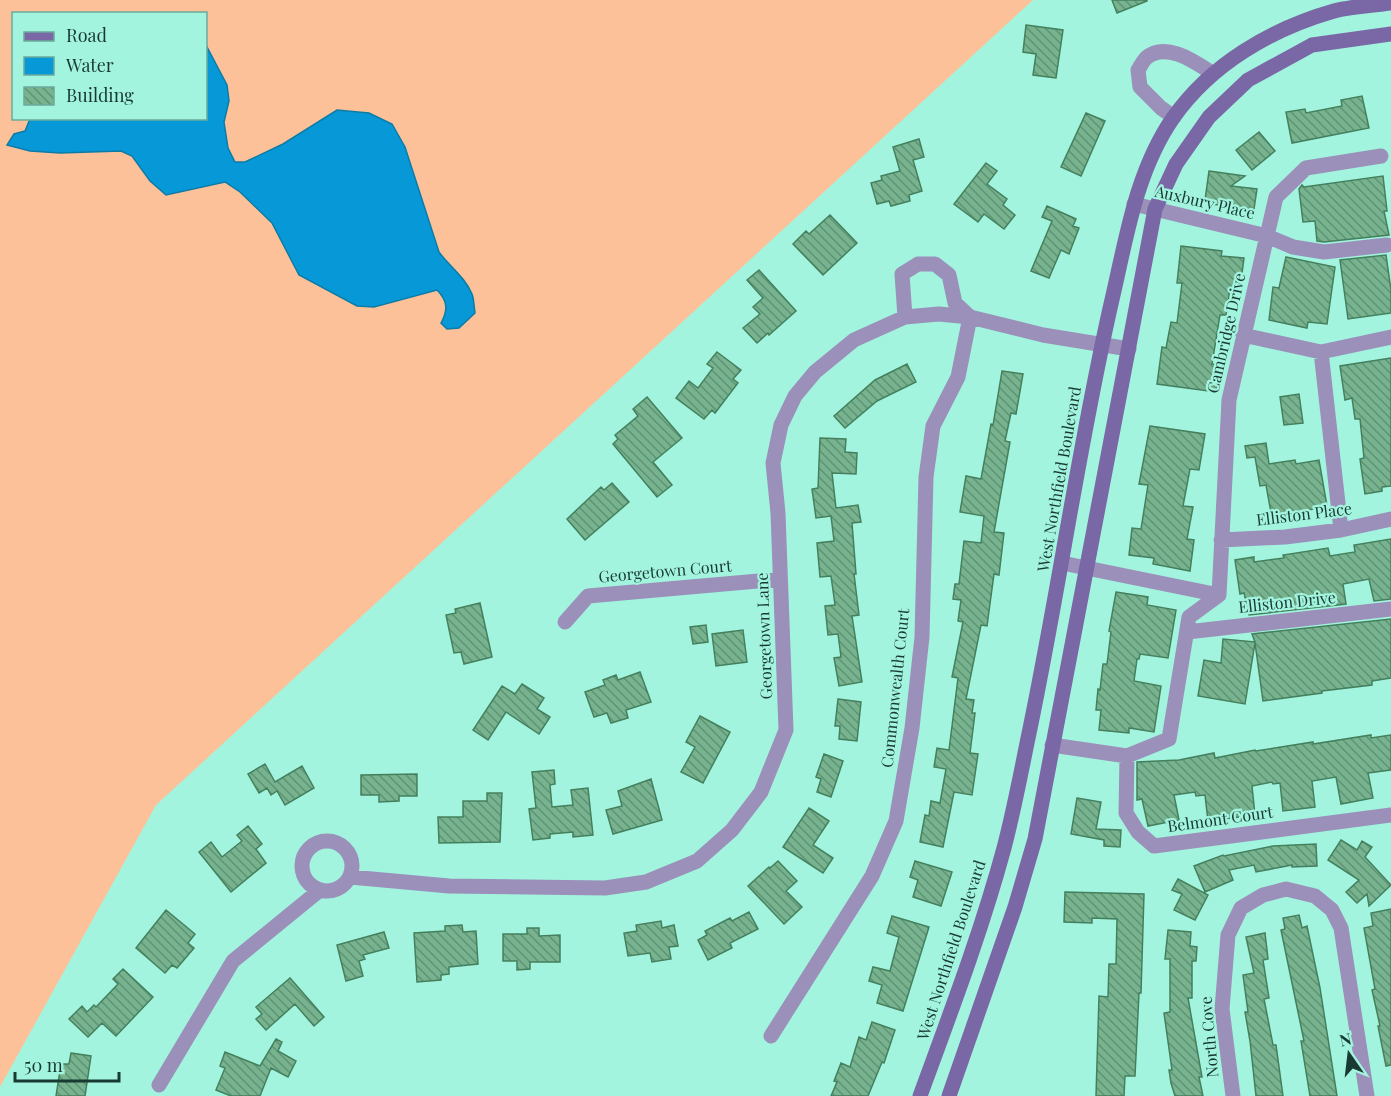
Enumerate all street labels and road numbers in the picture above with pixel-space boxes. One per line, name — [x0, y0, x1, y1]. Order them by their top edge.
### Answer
street label: Auxbury Place — [1152, 180, 1257, 223]
street label: Cambridge Drive — [1201, 271, 1250, 395]
street label: West Northfield Boulevard — [1032, 385, 1085, 574]
street label: Elliston Place — [1255, 497, 1353, 530]
street label: Georgetown Court — [597, 554, 733, 587]
street label: Georgetown Lane — [751, 572, 776, 700]
street label: Elliston Drive — [1237, 586, 1337, 617]
street label: Commonwealth Court — [876, 607, 913, 769]
street label: Belmont Court — [1166, 801, 1274, 836]
street label: West Northfield Boulevard — [911, 857, 990, 1043]
street label: North Cove — [1194, 996, 1223, 1079]

